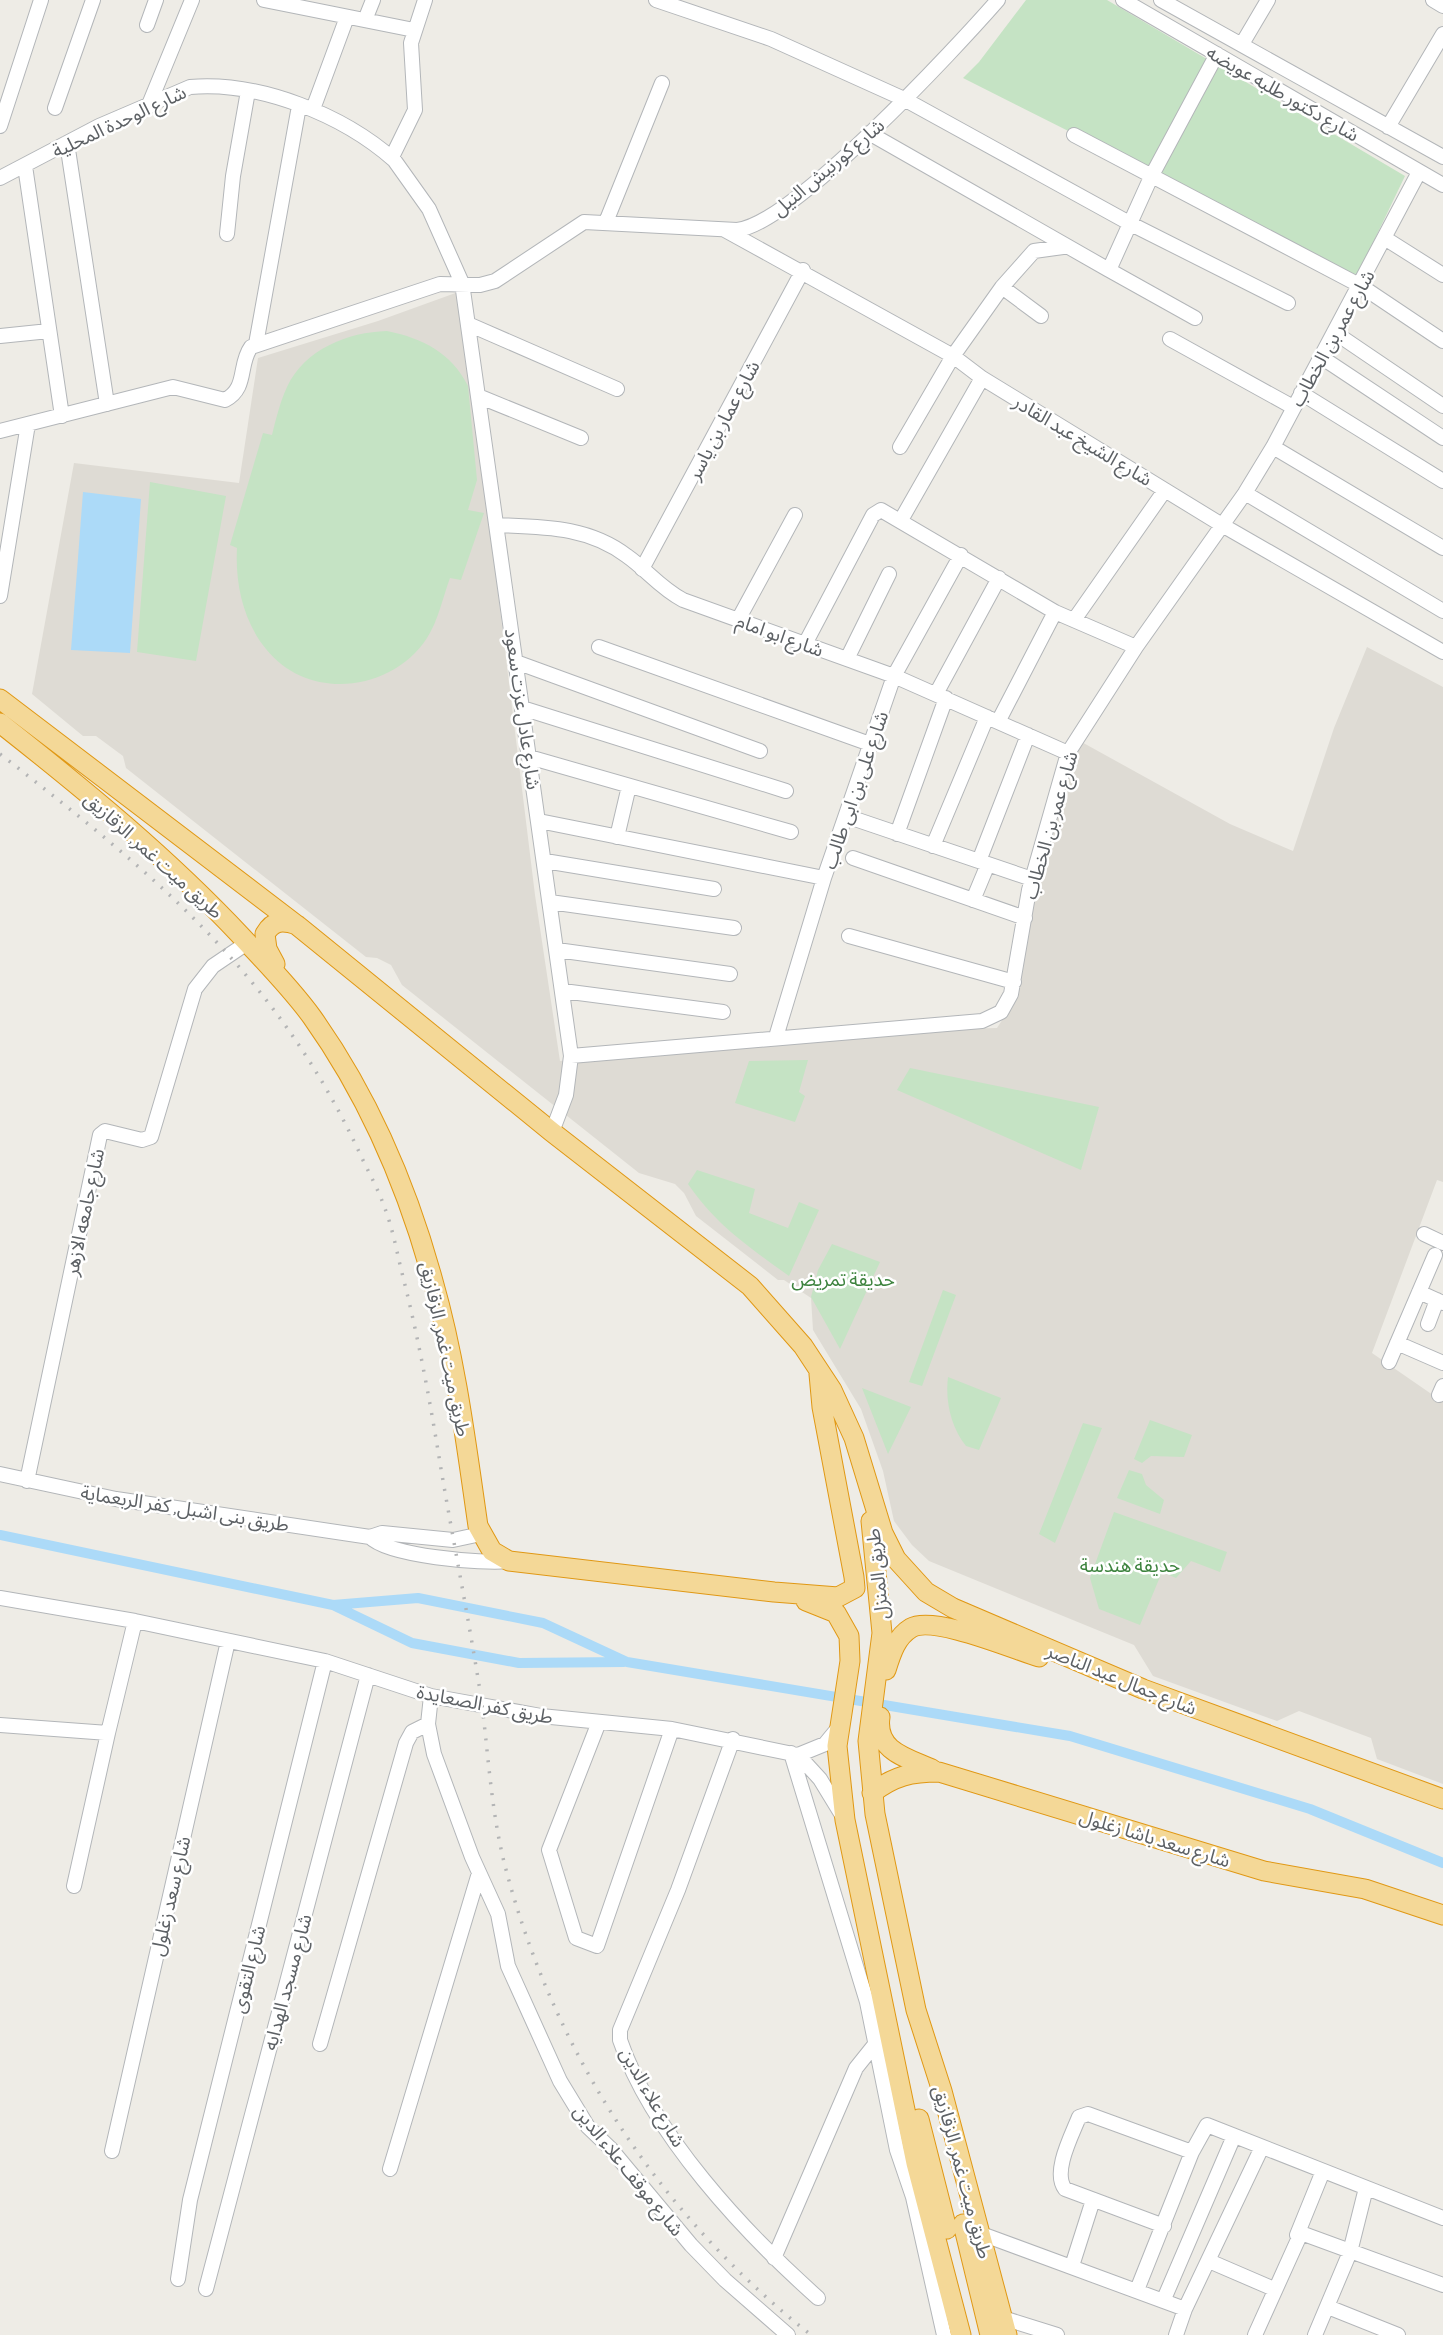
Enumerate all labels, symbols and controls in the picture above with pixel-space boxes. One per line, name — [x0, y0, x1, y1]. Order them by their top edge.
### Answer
street label: شارع دكتور طلبه عويضه — [1201, 43, 1362, 148]
street label: شارع الوحدة المحلية — [50, 83, 191, 164]
street label: شارع كورنيش النيل — [769, 116, 891, 223]
street label: شارع عمر بن الخطاب — [1288, 267, 1381, 412]
street label: شارع عمار بن ياسر — [684, 358, 766, 486]
street label: شارع الشيخ عبد القادر — [1007, 392, 1155, 494]
street label: شارع ابو امام — [732, 612, 826, 665]
street label: شارع عادل عزت سعود — [498, 627, 542, 791]
street label: شارع على بن ابى طالب — [820, 709, 895, 873]
street label: شارع عمر بن الخطاب — [1021, 749, 1085, 902]
street label: طريق ميت غمر, الزقازيق — [80, 789, 226, 924]
street label: شارع جامعه الازهر — [63, 1147, 111, 1279]
street label: طريق ميت غمر, الزقازيق — [416, 1260, 472, 1439]
park label: حديقة تمريض — [791, 1271, 895, 1291]
street label: طريق بنى اشبل, كفر الربعماية — [79, 1484, 290, 1536]
street label: طريق المنزل — [864, 1527, 894, 1620]
park label: حديقة هندسة — [1080, 1557, 1180, 1576]
street label: شارع جمال عبد الناصر — [1042, 1641, 1199, 1722]
street label: طريق كفر الصعايدة — [415, 1683, 555, 1729]
street label: شارع سعد باشا زغلول — [1076, 1807, 1232, 1874]
street label: شارع سعد زغلول — [148, 1835, 197, 1959]
street label: شارع مسجد الهدايه — [261, 1912, 319, 2053]
street label: شارع التقوى — [229, 1924, 272, 2016]
street label: شارع علاء الدين — [613, 2045, 688, 2152]
street label: طريق ميت غمر, الزقازيق — [928, 2084, 994, 2261]
street label: شارع موقف علاء الدين — [567, 2102, 686, 2242]

